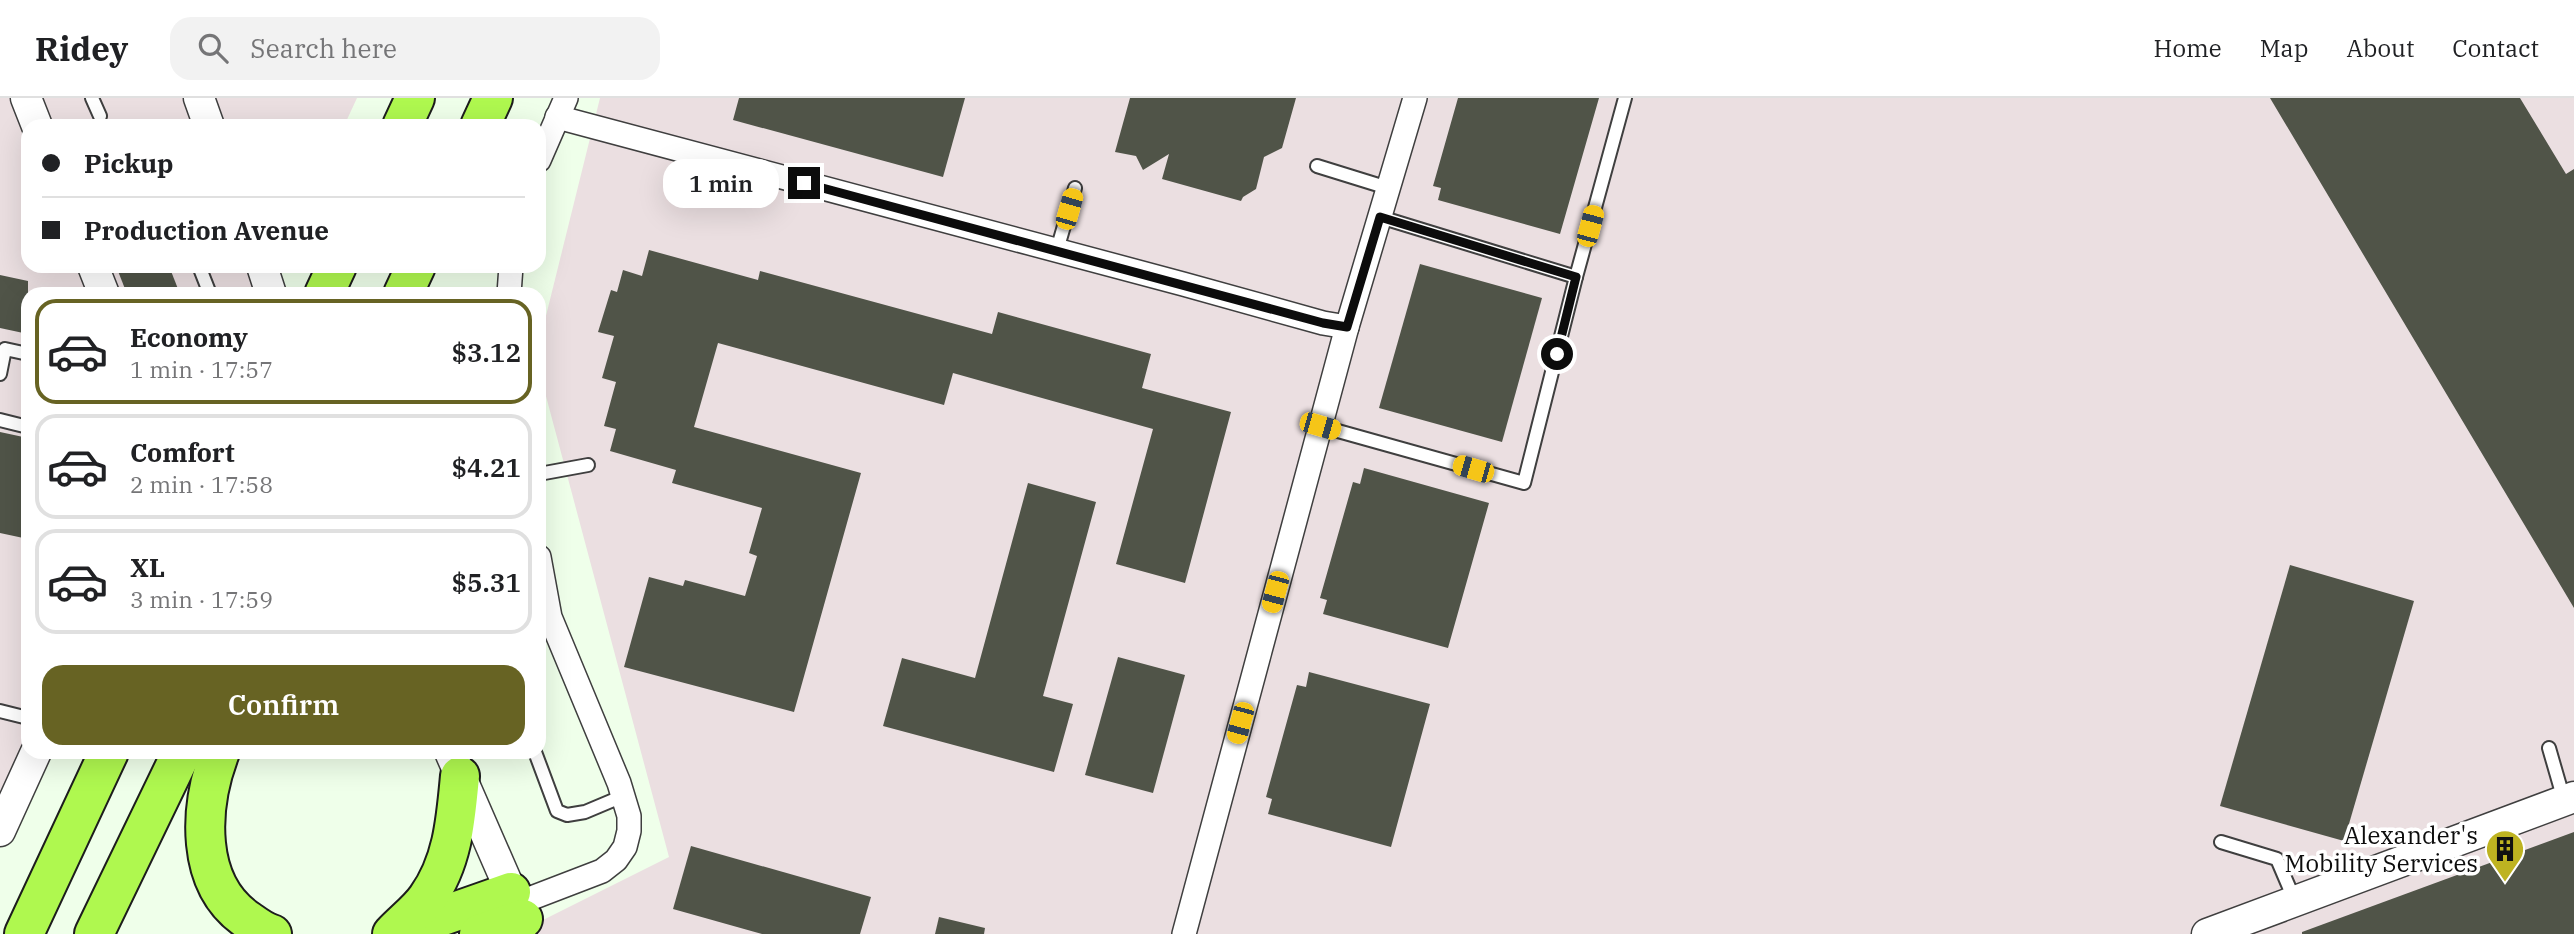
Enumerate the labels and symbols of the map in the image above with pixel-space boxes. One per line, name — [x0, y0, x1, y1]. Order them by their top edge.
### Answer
callout: 1 min — [664, 158, 780, 208]
route end — [788, 167, 820, 199]
car — [1054, 186, 1085, 232]
car — [1575, 203, 1606, 249]
route start — [1541, 338, 1573, 370]
car — [1297, 410, 1344, 442]
car — [1450, 453, 1497, 485]
car — [1260, 569, 1291, 615]
car — [1225, 700, 1256, 746]
place label: Alexander's Mobility Services — [2285, 819, 2478, 879]
building icon: Alexander's Mobility Services — [2484, 828, 2526, 883]

